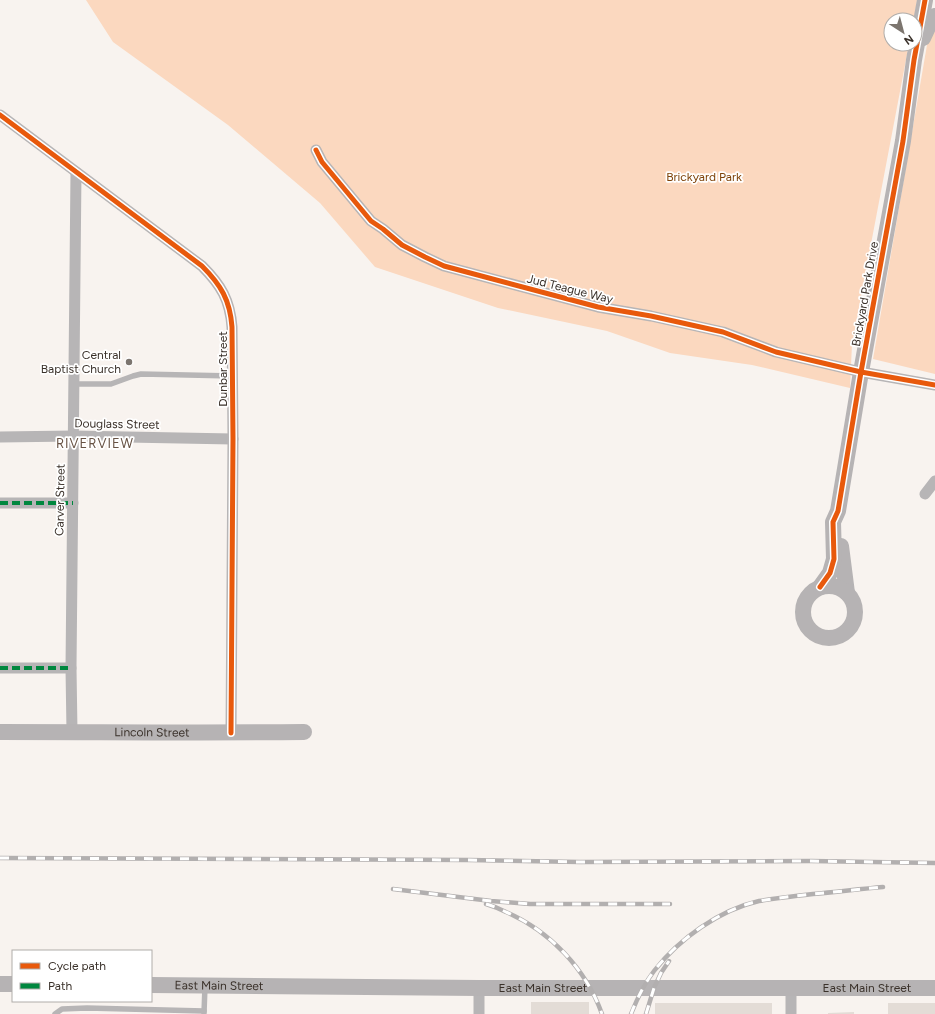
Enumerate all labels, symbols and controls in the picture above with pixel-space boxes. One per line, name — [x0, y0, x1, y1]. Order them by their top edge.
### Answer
north arrow — [883, 12, 923, 52]
text: N — [901, 32, 916, 47]
park label: Brickyard Park — [666, 170, 742, 184]
street label: Brickyard Park Drive — [849, 240, 881, 348]
street label: Jud Teague Way — [526, 272, 615, 307]
street label: Dunbar Street — [216, 331, 230, 407]
place label: Central Baptist Church — [41, 348, 121, 376]
marker: Central Baptist Church — [124, 357, 134, 367]
street label: Douglass Street — [74, 416, 160, 432]
district label: RIVERVIEW — [56, 436, 134, 451]
street label: Carver Street — [52, 463, 68, 536]
street label: Lincoln Street — [114, 725, 190, 739]
legend — [12, 950, 152, 1002]
text: Cycle path — [48, 959, 106, 973]
street label: East Main Street — [175, 978, 264, 993]
text: Path — [48, 979, 72, 993]
street label: East Main Street — [499, 981, 588, 995]
street label: East Main Street — [823, 981, 912, 995]

